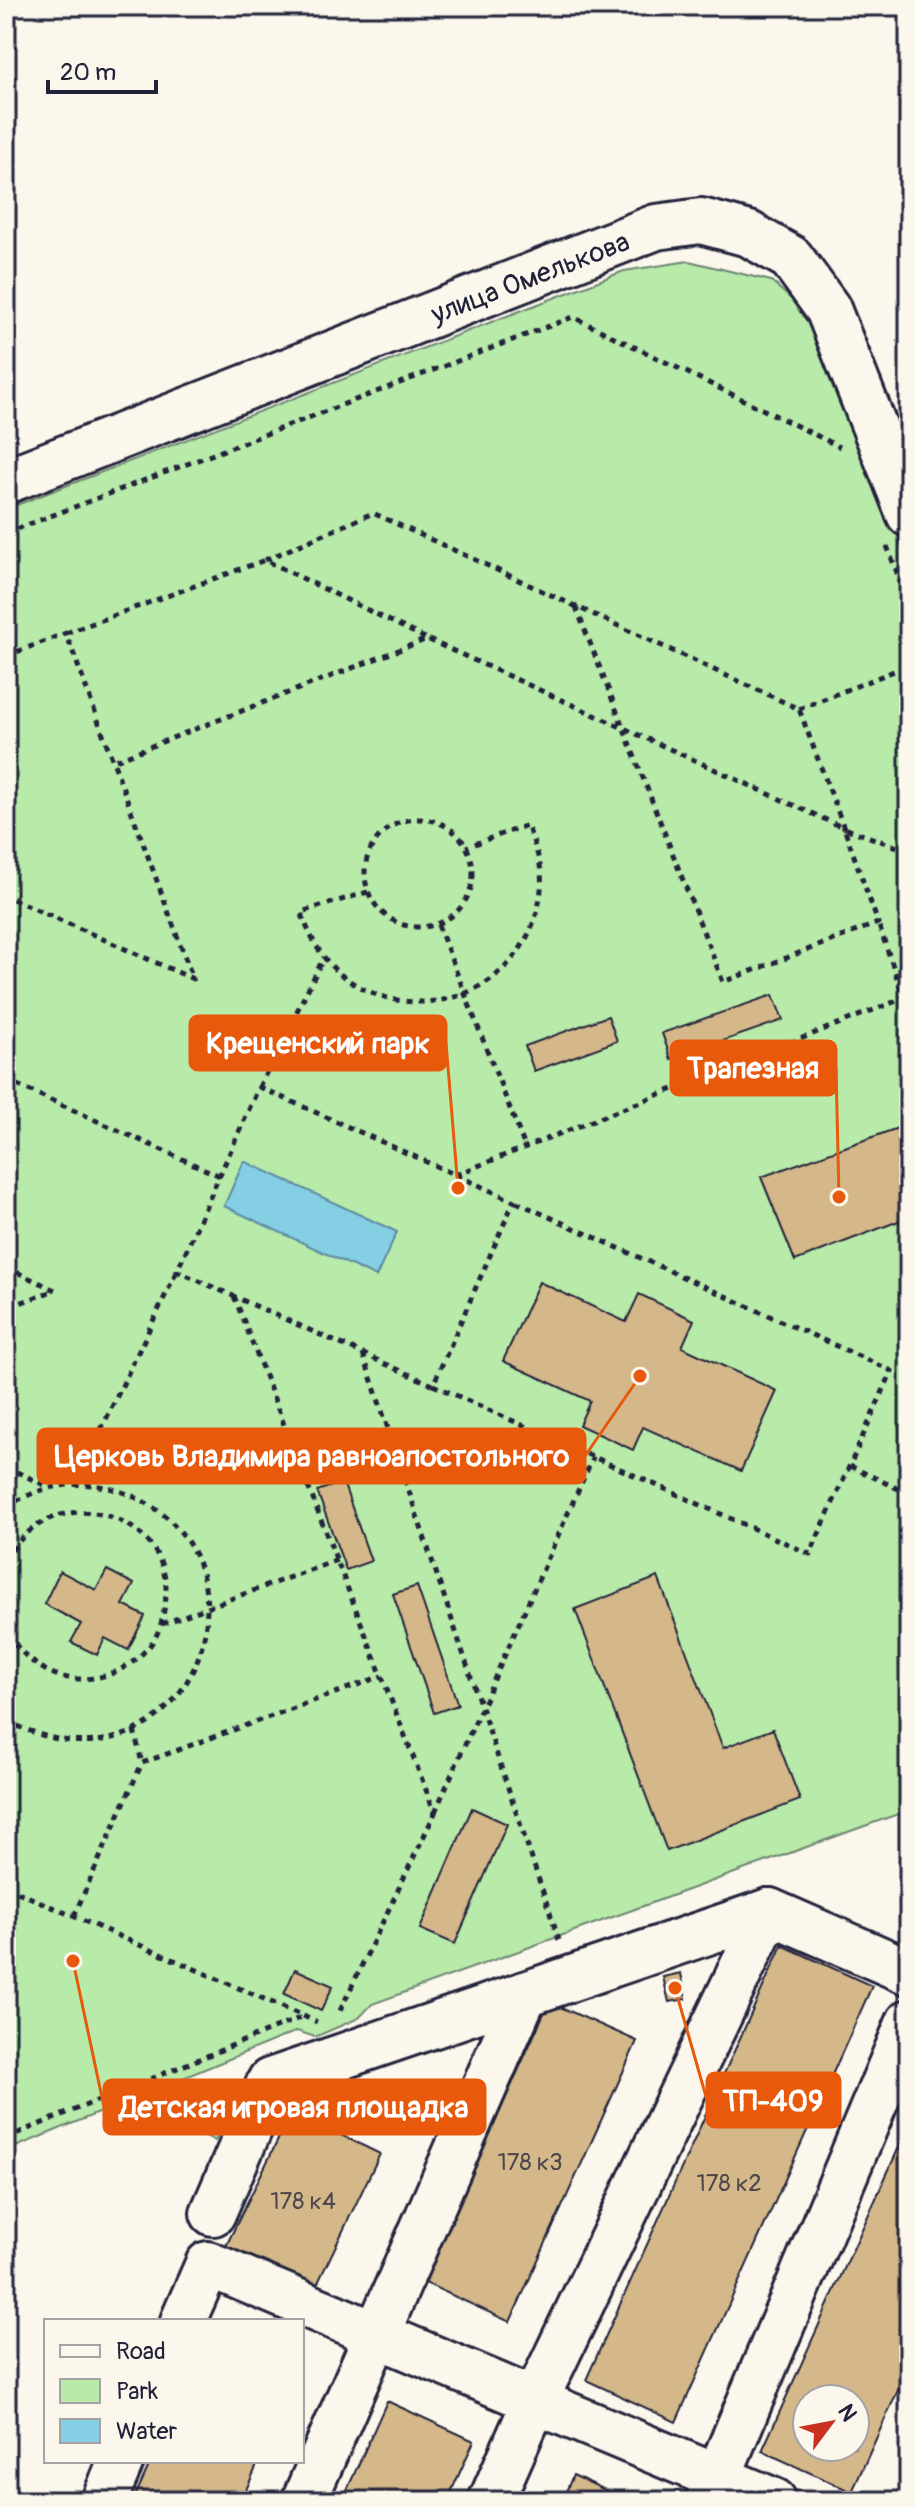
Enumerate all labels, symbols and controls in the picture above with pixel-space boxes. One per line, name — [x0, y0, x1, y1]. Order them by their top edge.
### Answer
scale bar — [48, 44, 156, 94]
text: 20 m — [60, 58, 116, 87]
street label: улица Омелькова — [425, 224, 635, 333]
callout: Крещенский парк — [190, 1016, 446, 1070]
text: Крещенский парк — [206, 1025, 430, 1062]
callout: Трапезная — [671, 1041, 836, 1095]
text: Трапезная — [686, 1050, 819, 1087]
callout: Церковь Владимира равноапостольного — [38, 1429, 585, 1483]
text: Церковь Владимира равноапостольного — [55, 1438, 569, 1475]
callout: ТП-409 — [707, 2073, 840, 2127]
callout: Детская игровая площадка — [104, 2080, 485, 2134]
text: ТП-409 — [722, 2083, 823, 2120]
text: Детская игровая площадка — [117, 2089, 469, 2126]
house number: 178 к3 — [497, 2148, 563, 2177]
house number: 178 к2 — [696, 2169, 762, 2198]
house number: 178 к4 — [270, 2187, 336, 2216]
legend — [44, 2319, 304, 2463]
text: Road — [116, 2337, 166, 2366]
text: Park — [116, 2377, 158, 2406]
north arrow — [791, 2383, 871, 2463]
text: N — [831, 2399, 863, 2427]
text: Water — [116, 2417, 177, 2446]

